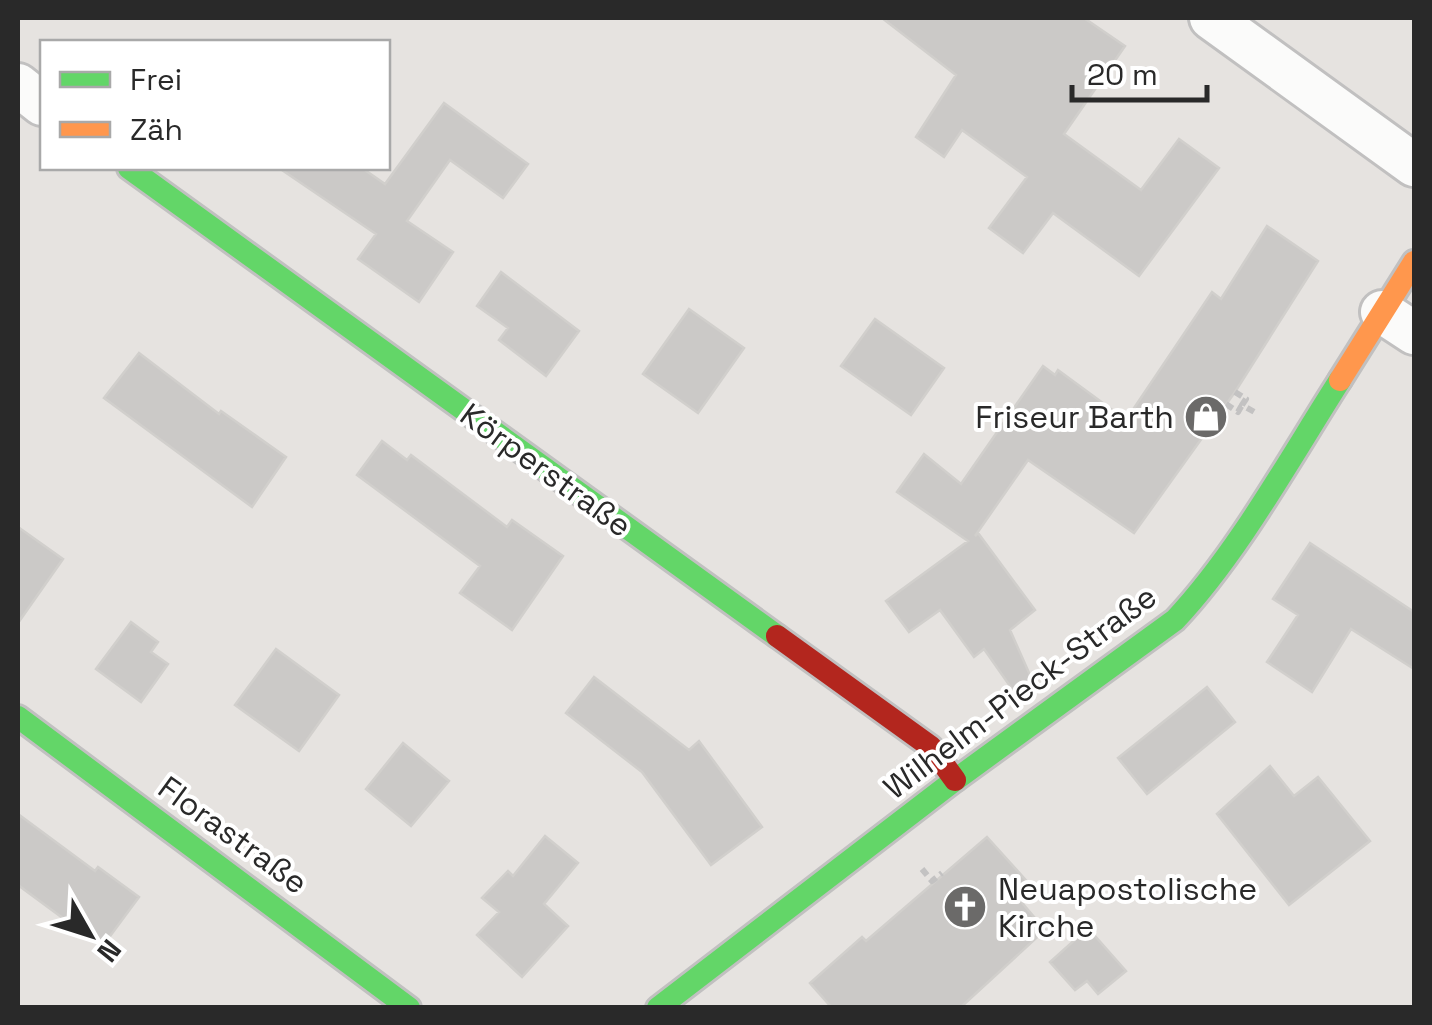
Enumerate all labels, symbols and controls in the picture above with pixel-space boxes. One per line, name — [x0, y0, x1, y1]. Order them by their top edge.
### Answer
legend — [40, 40, 390, 170]
scale bar — [1072, 40, 1207, 102]
text: 20 m — [1087, 55, 1158, 94]
text: Frei — [130, 60, 182, 99]
text: Zäh — [130, 110, 183, 149]
street label: Körperstraße — [452, 394, 640, 546]
shop icon: Friseur Barth — [1183, 394, 1229, 440]
place label: Friseur Barth — [975, 397, 1174, 437]
street label: Wilhelm-Pieck-Straße — [876, 576, 1164, 808]
street label: Florastraße — [151, 767, 315, 903]
place label: Neuapostolische Kirche — [998, 869, 1257, 946]
church icon: Neuapostolische Kirche — [942, 884, 988, 930]
north arrow — [40, 885, 140, 985]
text: N — [90, 932, 129, 969]

